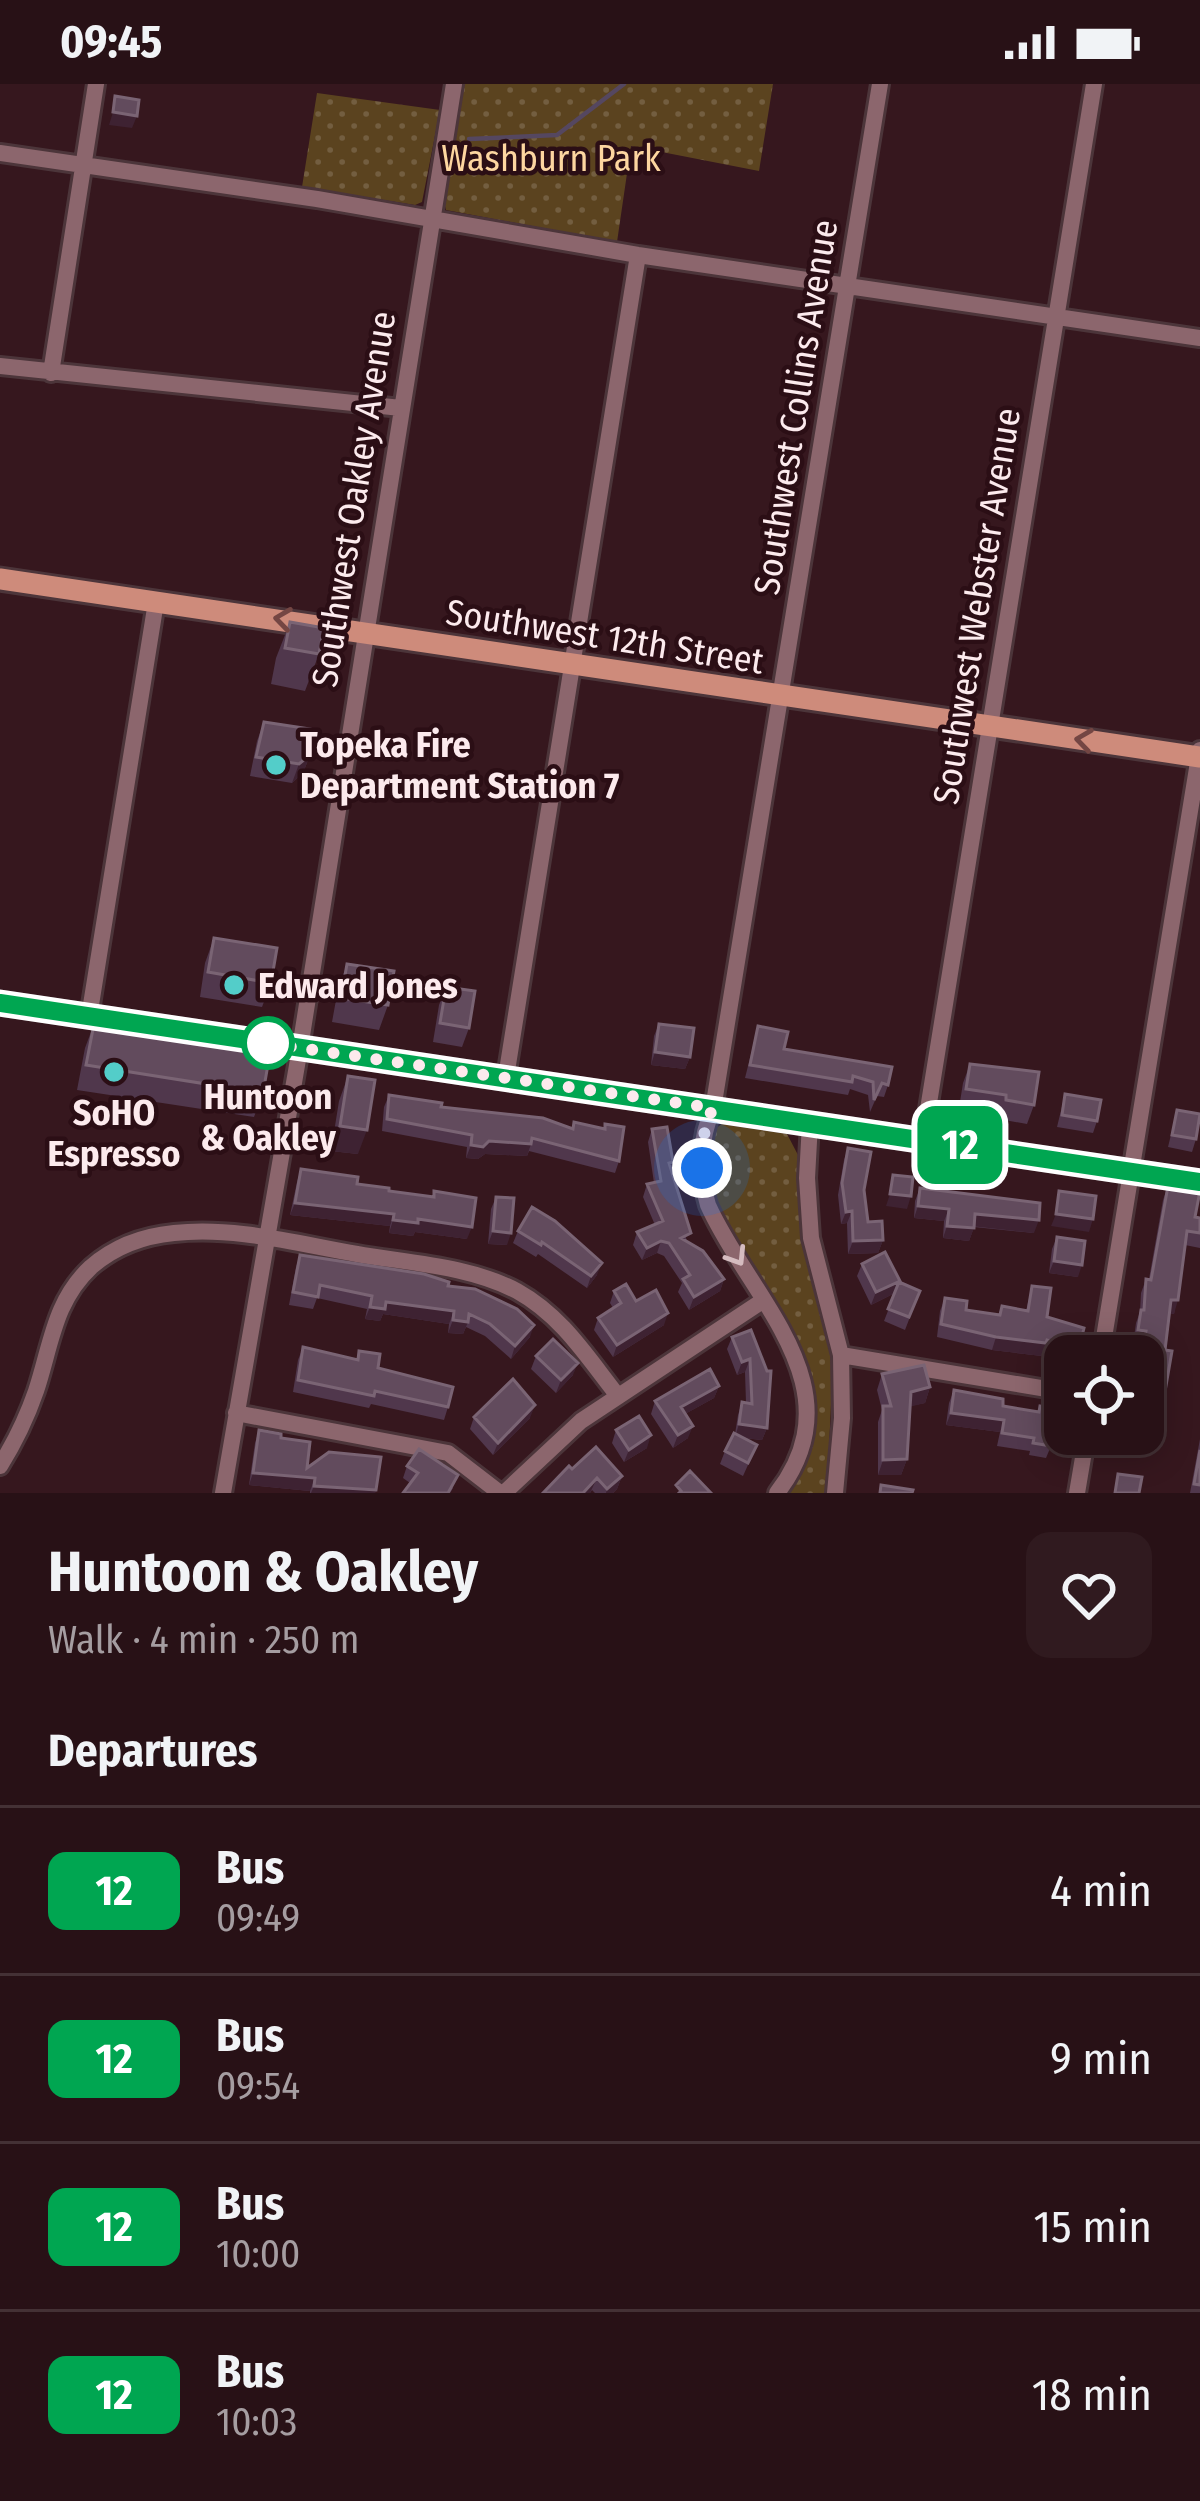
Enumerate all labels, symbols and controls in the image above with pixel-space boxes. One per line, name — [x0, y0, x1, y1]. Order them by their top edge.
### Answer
text: 09:45 — [60, 15, 162, 69]
park label: Washburn Park — [441, 137, 661, 181]
street label: Southwest Collins Avenue — [745, 217, 847, 598]
street label: Southwest Oakley Avenue — [303, 308, 405, 690]
street label: Southwest Webster Avenue — [924, 405, 1030, 807]
street label: Southwest 12th Street — [443, 590, 767, 684]
one-way arrow — [274, 607, 293, 633]
place label: Topeka Fire Department Station 7 — [300, 723, 619, 808]
one-way arrow — [1074, 728, 1094, 754]
marker: Topeka Fire Department Station 7 — [263, 752, 289, 778]
place label: Edward Jones — [258, 964, 458, 1008]
marker: Edward Jones — [221, 972, 247, 998]
marker: Huntoon & Oakley — [243, 1018, 293, 1068]
marker: SoHO Espresso — [101, 1059, 127, 1085]
place label: Huntoon & Oakley — [200, 1075, 337, 1160]
place label: SoHO Espresso — [47, 1091, 181, 1176]
line badge: 12 — [906, 1106, 1014, 1184]
text: 12 — [941, 1120, 979, 1170]
your location — [672, 1138, 732, 1198]
one-way arrow — [723, 1244, 745, 1266]
map controls — [1044, 1335, 1164, 1455]
button: locate — [1044, 1335, 1164, 1455]
button: heart — [1026, 1532, 1152, 1658]
text: Huntoon & Oakley — [48, 1538, 478, 1606]
text: Walk · 4 min · 250 m — [48, 1617, 359, 1663]
text: Departures — [48, 1724, 257, 1778]
text: Bus — [216, 1841, 284, 1895]
text: 4 min — [1050, 1864, 1152, 1918]
text: 12 — [95, 1866, 133, 1916]
text: 09:49 — [216, 1895, 300, 1941]
text: Bus — [216, 2009, 284, 2063]
text: 9 min — [1050, 2032, 1152, 2086]
text: 12 — [95, 2034, 133, 2084]
text: 09:54 — [216, 2063, 300, 2109]
text: Bus — [216, 2177, 284, 2231]
text: 15 min — [1034, 2200, 1152, 2254]
text: 12 — [95, 2202, 133, 2252]
text: 10:00 — [216, 2231, 300, 2277]
text: Bus — [216, 2345, 284, 2399]
text: 18 min — [1032, 2368, 1152, 2422]
text: 12 — [95, 2370, 133, 2420]
text: 10:03 — [216, 2399, 297, 2445]

